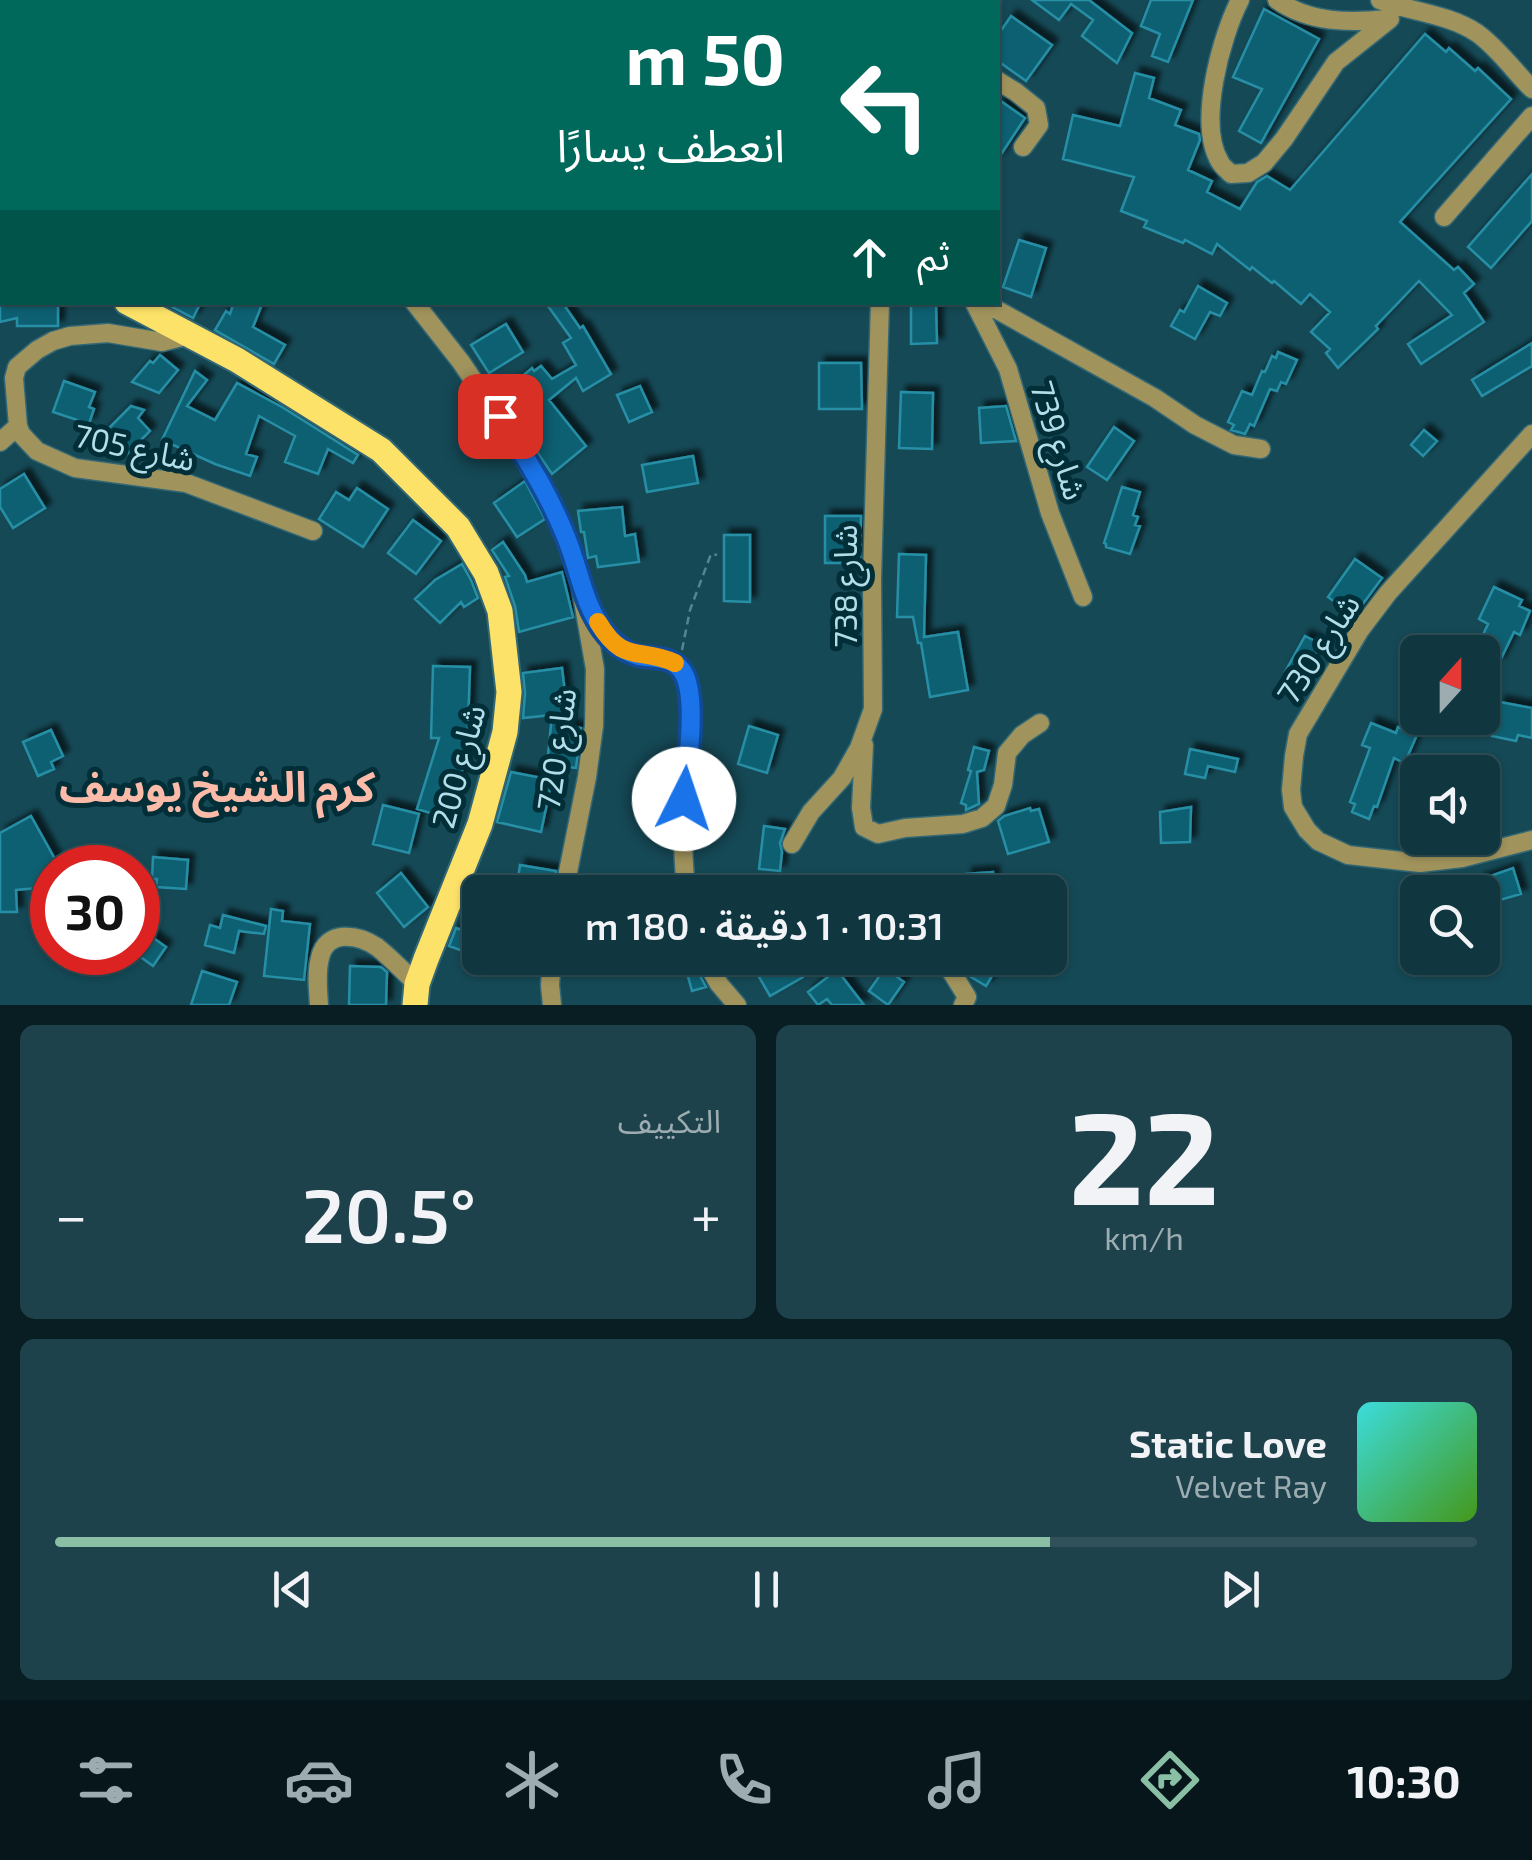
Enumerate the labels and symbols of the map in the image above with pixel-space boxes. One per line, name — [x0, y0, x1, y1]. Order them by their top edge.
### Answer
pin — [458, 374, 543, 459]
street label: شارع 739 — [1017, 376, 1096, 506]
street label: شارع 705 — [70, 415, 199, 484]
street label: شارع 738 — [825, 524, 870, 648]
street label: شارع 730 — [1268, 586, 1372, 714]
north arrow — [1400, 635, 1500, 735]
street label: شارع 720 — [528, 685, 589, 814]
street label: شارع 200 — [422, 700, 498, 834]
position arrow — [632, 747, 736, 851]
district label: كرم الشيخ يوسف — [59, 760, 376, 819]
speed limit sign: 30 — [30, 845, 160, 975]

